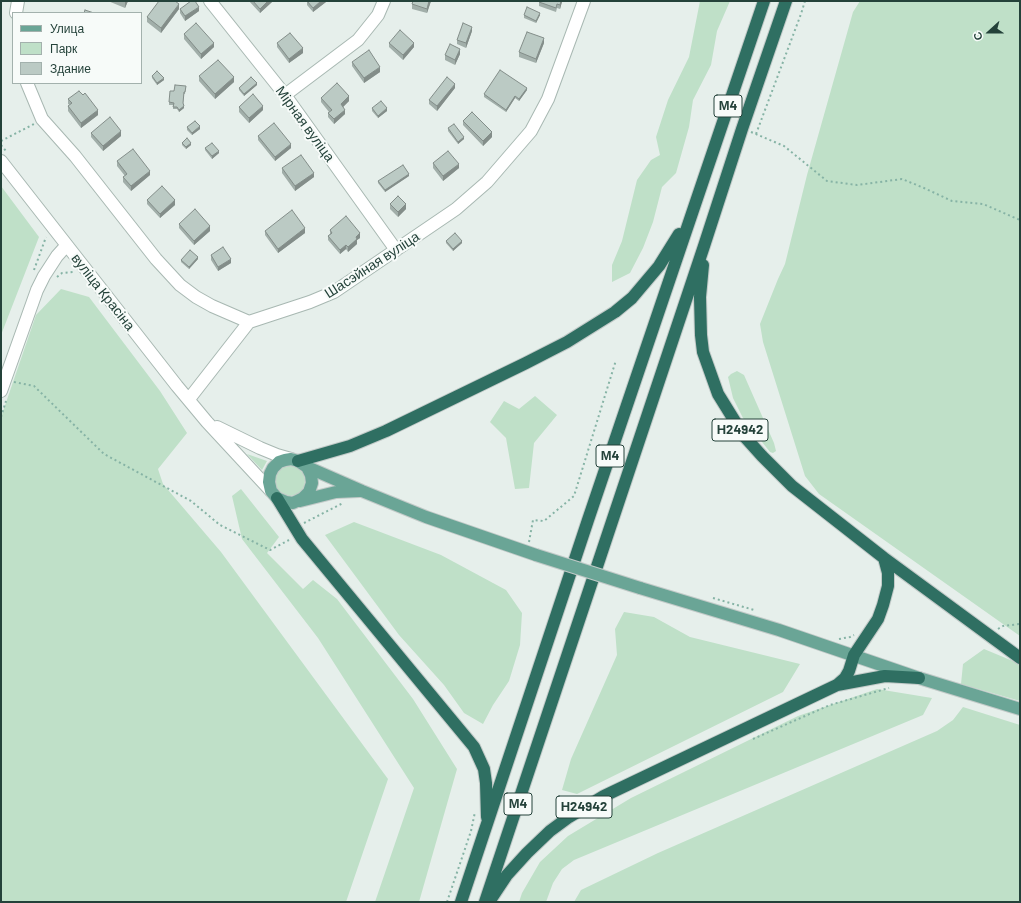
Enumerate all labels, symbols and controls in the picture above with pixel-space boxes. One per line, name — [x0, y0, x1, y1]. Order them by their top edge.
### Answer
legend — [12, 12, 142, 84]
north arrow — [969, 12, 1009, 52]
text: Улица — [50, 21, 84, 35]
text: С — [970, 30, 985, 43]
text: Парк — [50, 41, 77, 55]
text: Здание — [50, 61, 91, 75]
street label: Мірная вуліца — [272, 83, 338, 165]
road number: М4 — [714, 95, 742, 117]
street label: Шасэйная вуліца — [321, 228, 423, 302]
street label: вуліца Красіна — [68, 250, 138, 334]
road number: Н24942 — [712, 419, 768, 441]
road number: М4 — [596, 445, 624, 467]
road number: М4 — [504, 793, 532, 815]
road number: Н24942 — [556, 796, 612, 818]

